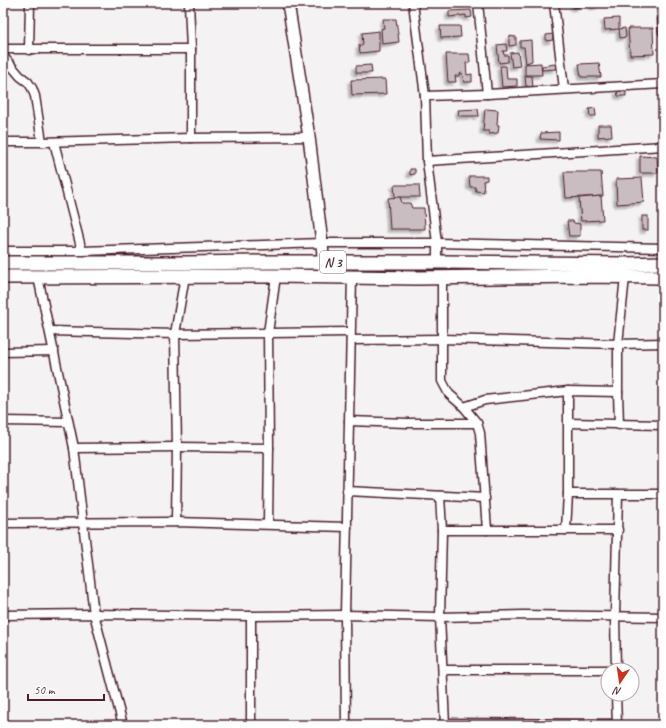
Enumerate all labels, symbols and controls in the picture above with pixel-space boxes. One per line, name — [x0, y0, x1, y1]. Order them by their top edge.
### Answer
road number: N 3 — [320, 251, 346, 273]
north arrow — [600, 662, 640, 702]
scale bar — [28, 676, 104, 702]
text: 50 m — [34, 682, 56, 698]
text: N — [611, 684, 623, 699]

